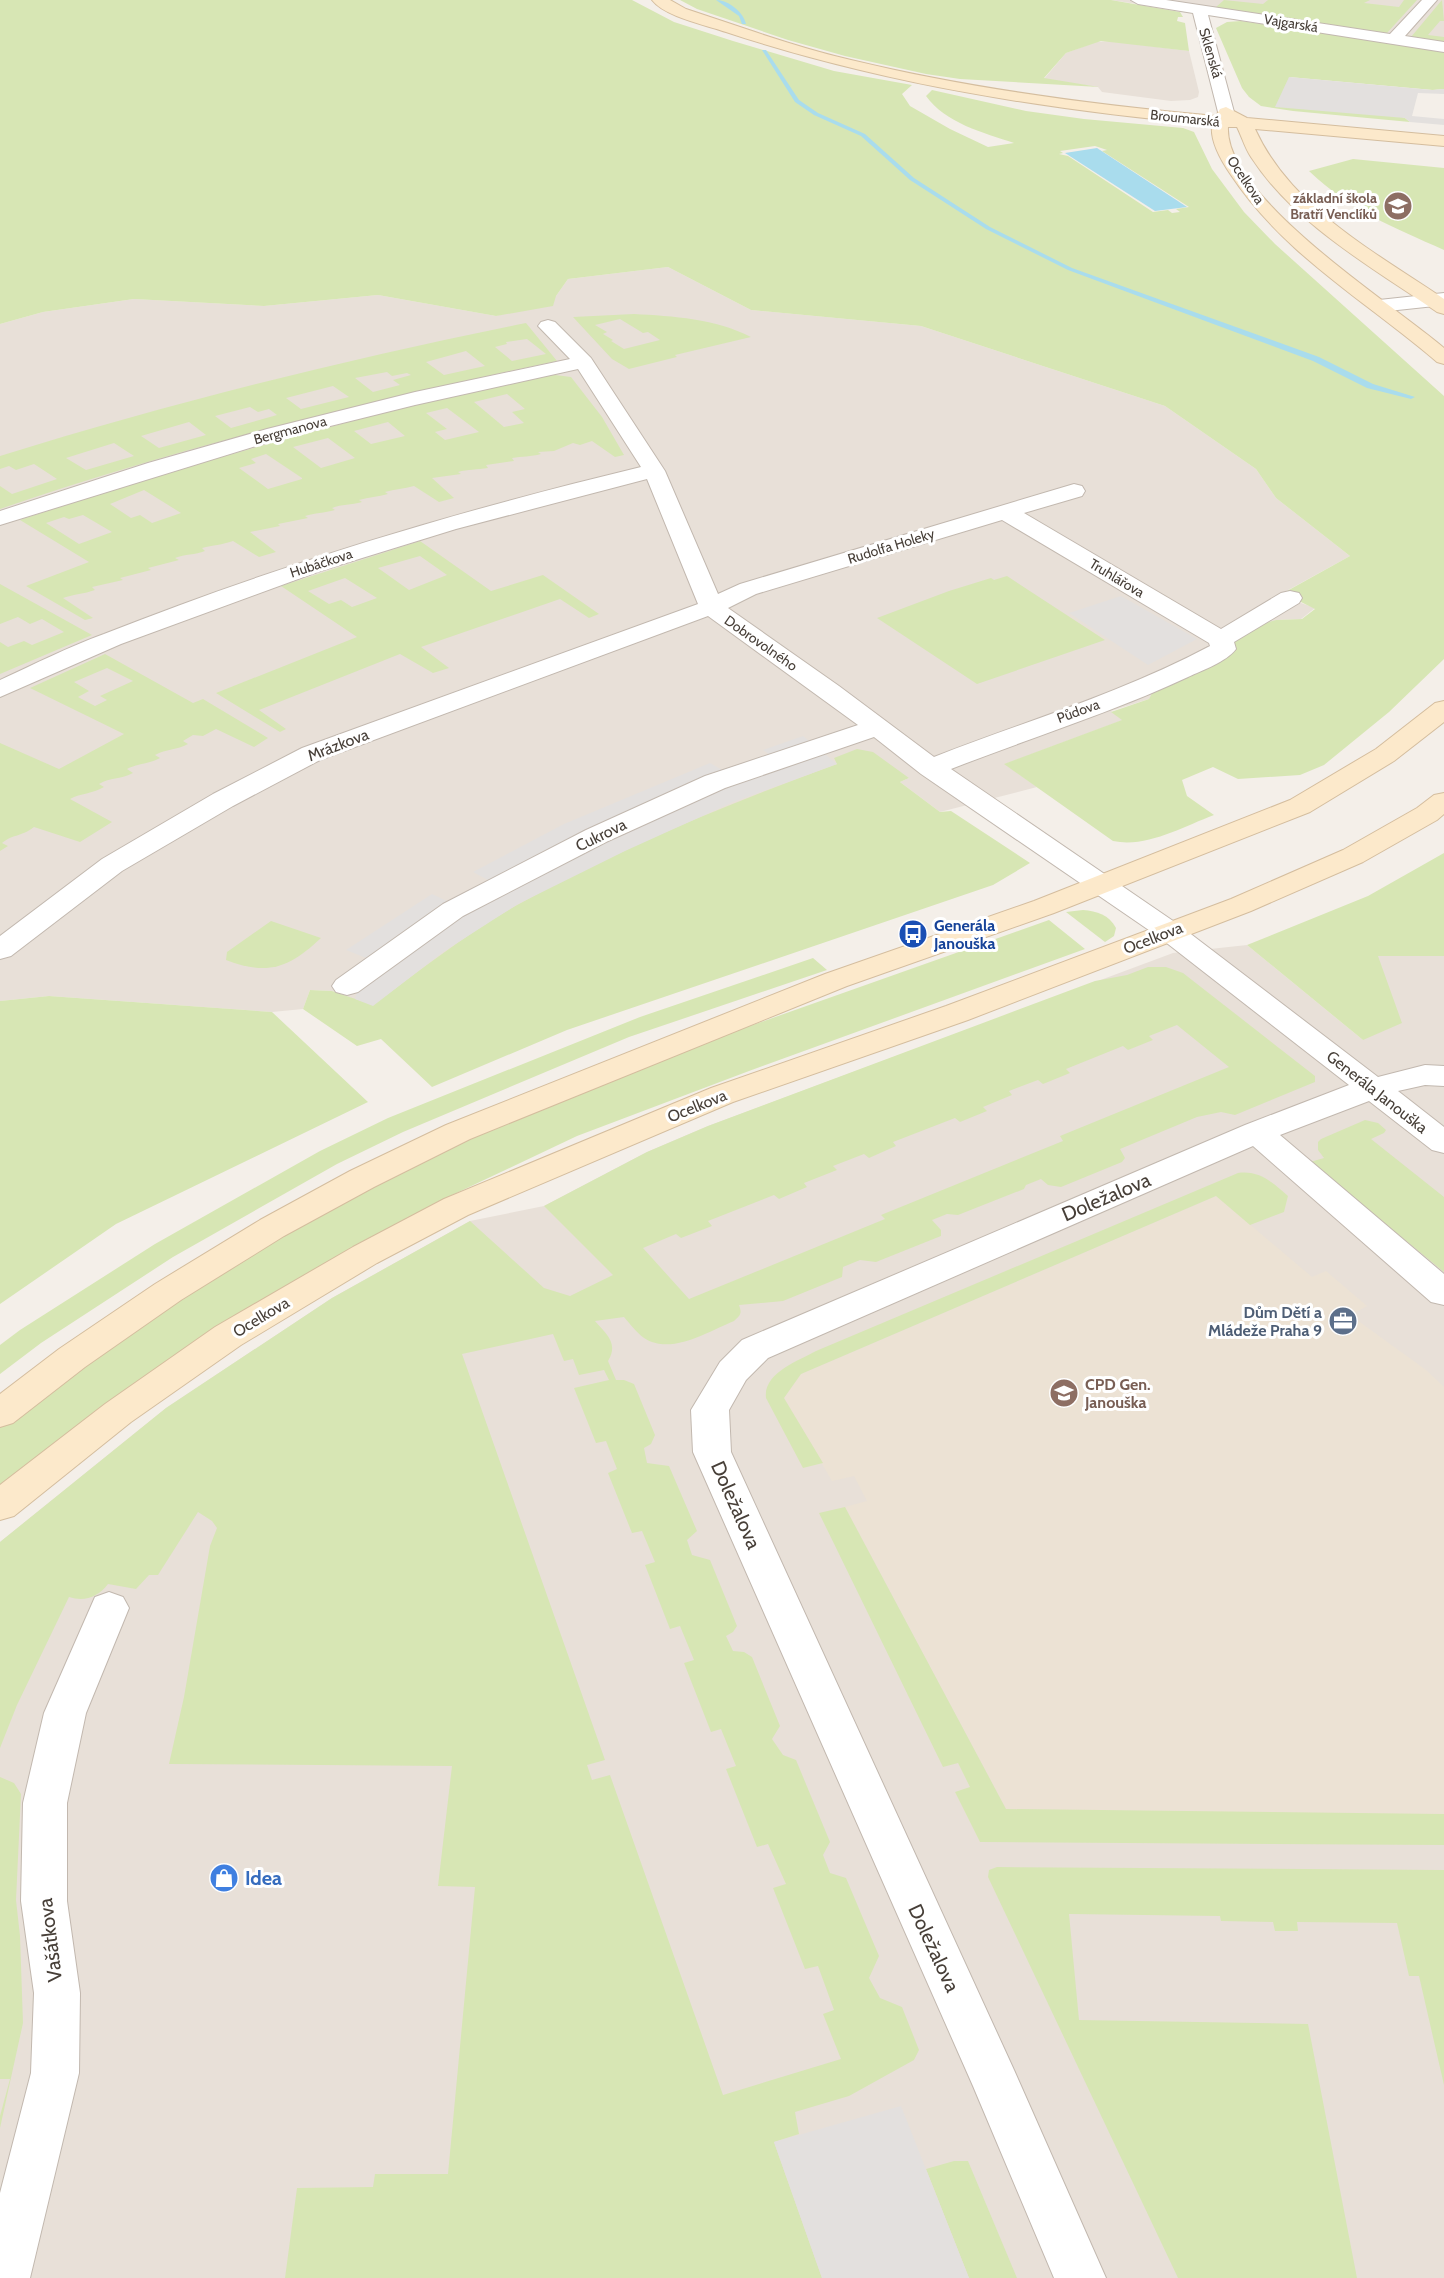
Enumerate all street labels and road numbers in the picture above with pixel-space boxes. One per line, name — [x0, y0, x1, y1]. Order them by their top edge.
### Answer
street label: Vajgarská — [1263, 10, 1320, 36]
street label: Sklenská — [1195, 26, 1227, 80]
street label: Broumarská — [1149, 105, 1221, 131]
street label: Ocelkova — [1223, 152, 1269, 208]
street label: Bergmanova — [252, 412, 329, 448]
street label: Rudolfa Holeky — [845, 524, 937, 568]
street label: Hubáčkova — [287, 544, 355, 582]
street label: Truhlářova — [1086, 555, 1148, 602]
street label: Dobrovolného — [721, 611, 801, 675]
street label: Půdova — [1054, 695, 1102, 727]
street label: Mrázkova — [305, 725, 372, 765]
street label: Cukrova — [573, 814, 630, 855]
street label: Ocelkova — [1121, 918, 1186, 958]
street label: Generála Janouška — [1323, 1047, 1431, 1137]
street label: Ocelkova — [665, 1085, 730, 1126]
street label: Doležalova — [1058, 1167, 1154, 1226]
street label: Ocelkova — [229, 1293, 293, 1341]
street label: Doležalova — [706, 1457, 766, 1553]
street label: Vašátkova — [33, 1896, 67, 1983]
street label: Doležalova — [903, 1900, 965, 1996]

